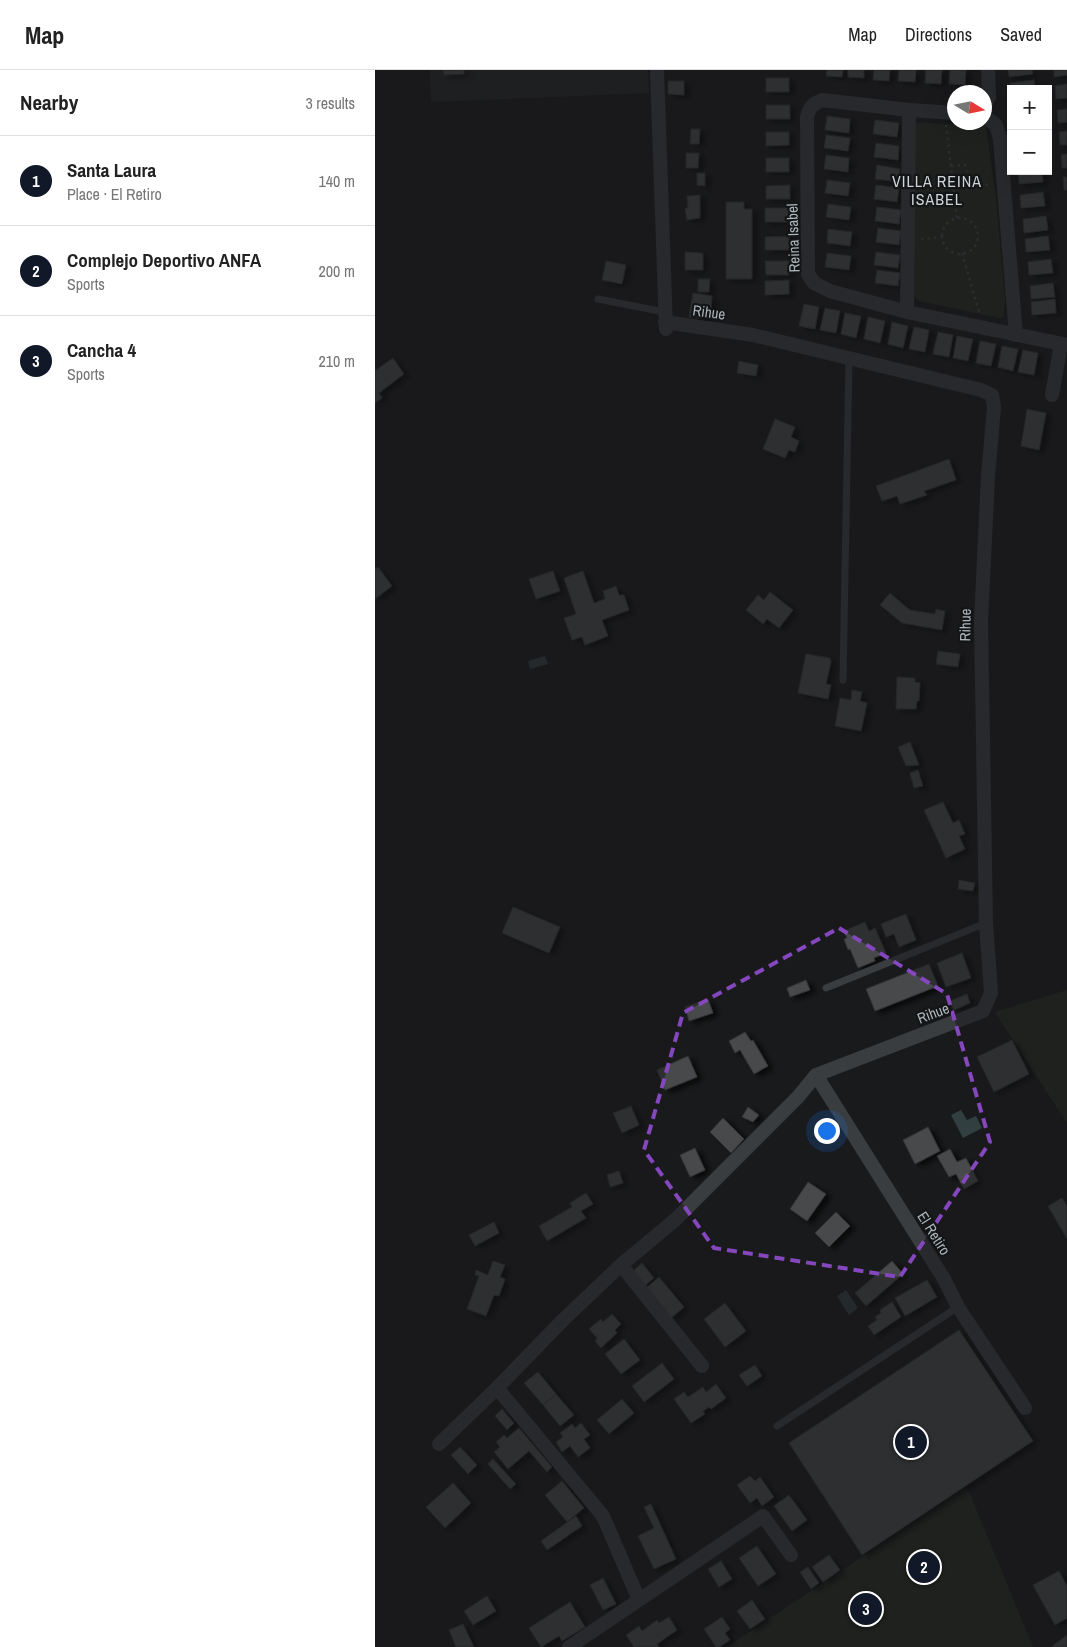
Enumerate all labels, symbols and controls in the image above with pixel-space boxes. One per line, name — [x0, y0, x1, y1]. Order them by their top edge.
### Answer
text: Map — [25, 19, 64, 51]
text: Map — [848, 22, 877, 47]
text: Directions — [905, 22, 972, 47]
text: Saved — [1000, 22, 1042, 47]
north arrow — [947, 85, 992, 130]
map controls — [1007, 85, 1052, 175]
button: + — [1007, 85, 1052, 130]
text: Nearby — [20, 88, 78, 117]
text: 3 results — [305, 92, 355, 114]
button: − — [1007, 130, 1052, 175]
text: Santa Laura — [67, 157, 156, 183]
text: 1 — [32, 170, 40, 192]
text: 140 m — [319, 170, 355, 192]
district label: VILLA REINA ISABEL — [892, 170, 982, 210]
text: Place · El Retiro — [67, 183, 162, 205]
street label: Reina Isabel — [781, 203, 805, 273]
text: Complejo Deportivo ANFA — [67, 247, 261, 273]
text: 2 — [32, 260, 40, 282]
text: 200 m — [319, 260, 355, 282]
text: Sports — [67, 273, 105, 295]
street label: Rihue — [691, 299, 727, 325]
text: Cancha 4 — [67, 337, 136, 363]
text: 3 — [32, 350, 40, 372]
text: 210 m — [319, 350, 355, 372]
text: Sports — [67, 363, 105, 385]
street label: Rihue — [954, 608, 976, 642]
street label: Rihue — [914, 997, 952, 1029]
your location — [814, 1118, 840, 1144]
street label: El Retiro — [912, 1207, 956, 1259]
pin: 1 — [895, 1423, 927, 1461]
pin: 2 — [908, 1548, 940, 1586]
pin: 3 — [850, 1590, 882, 1628]

